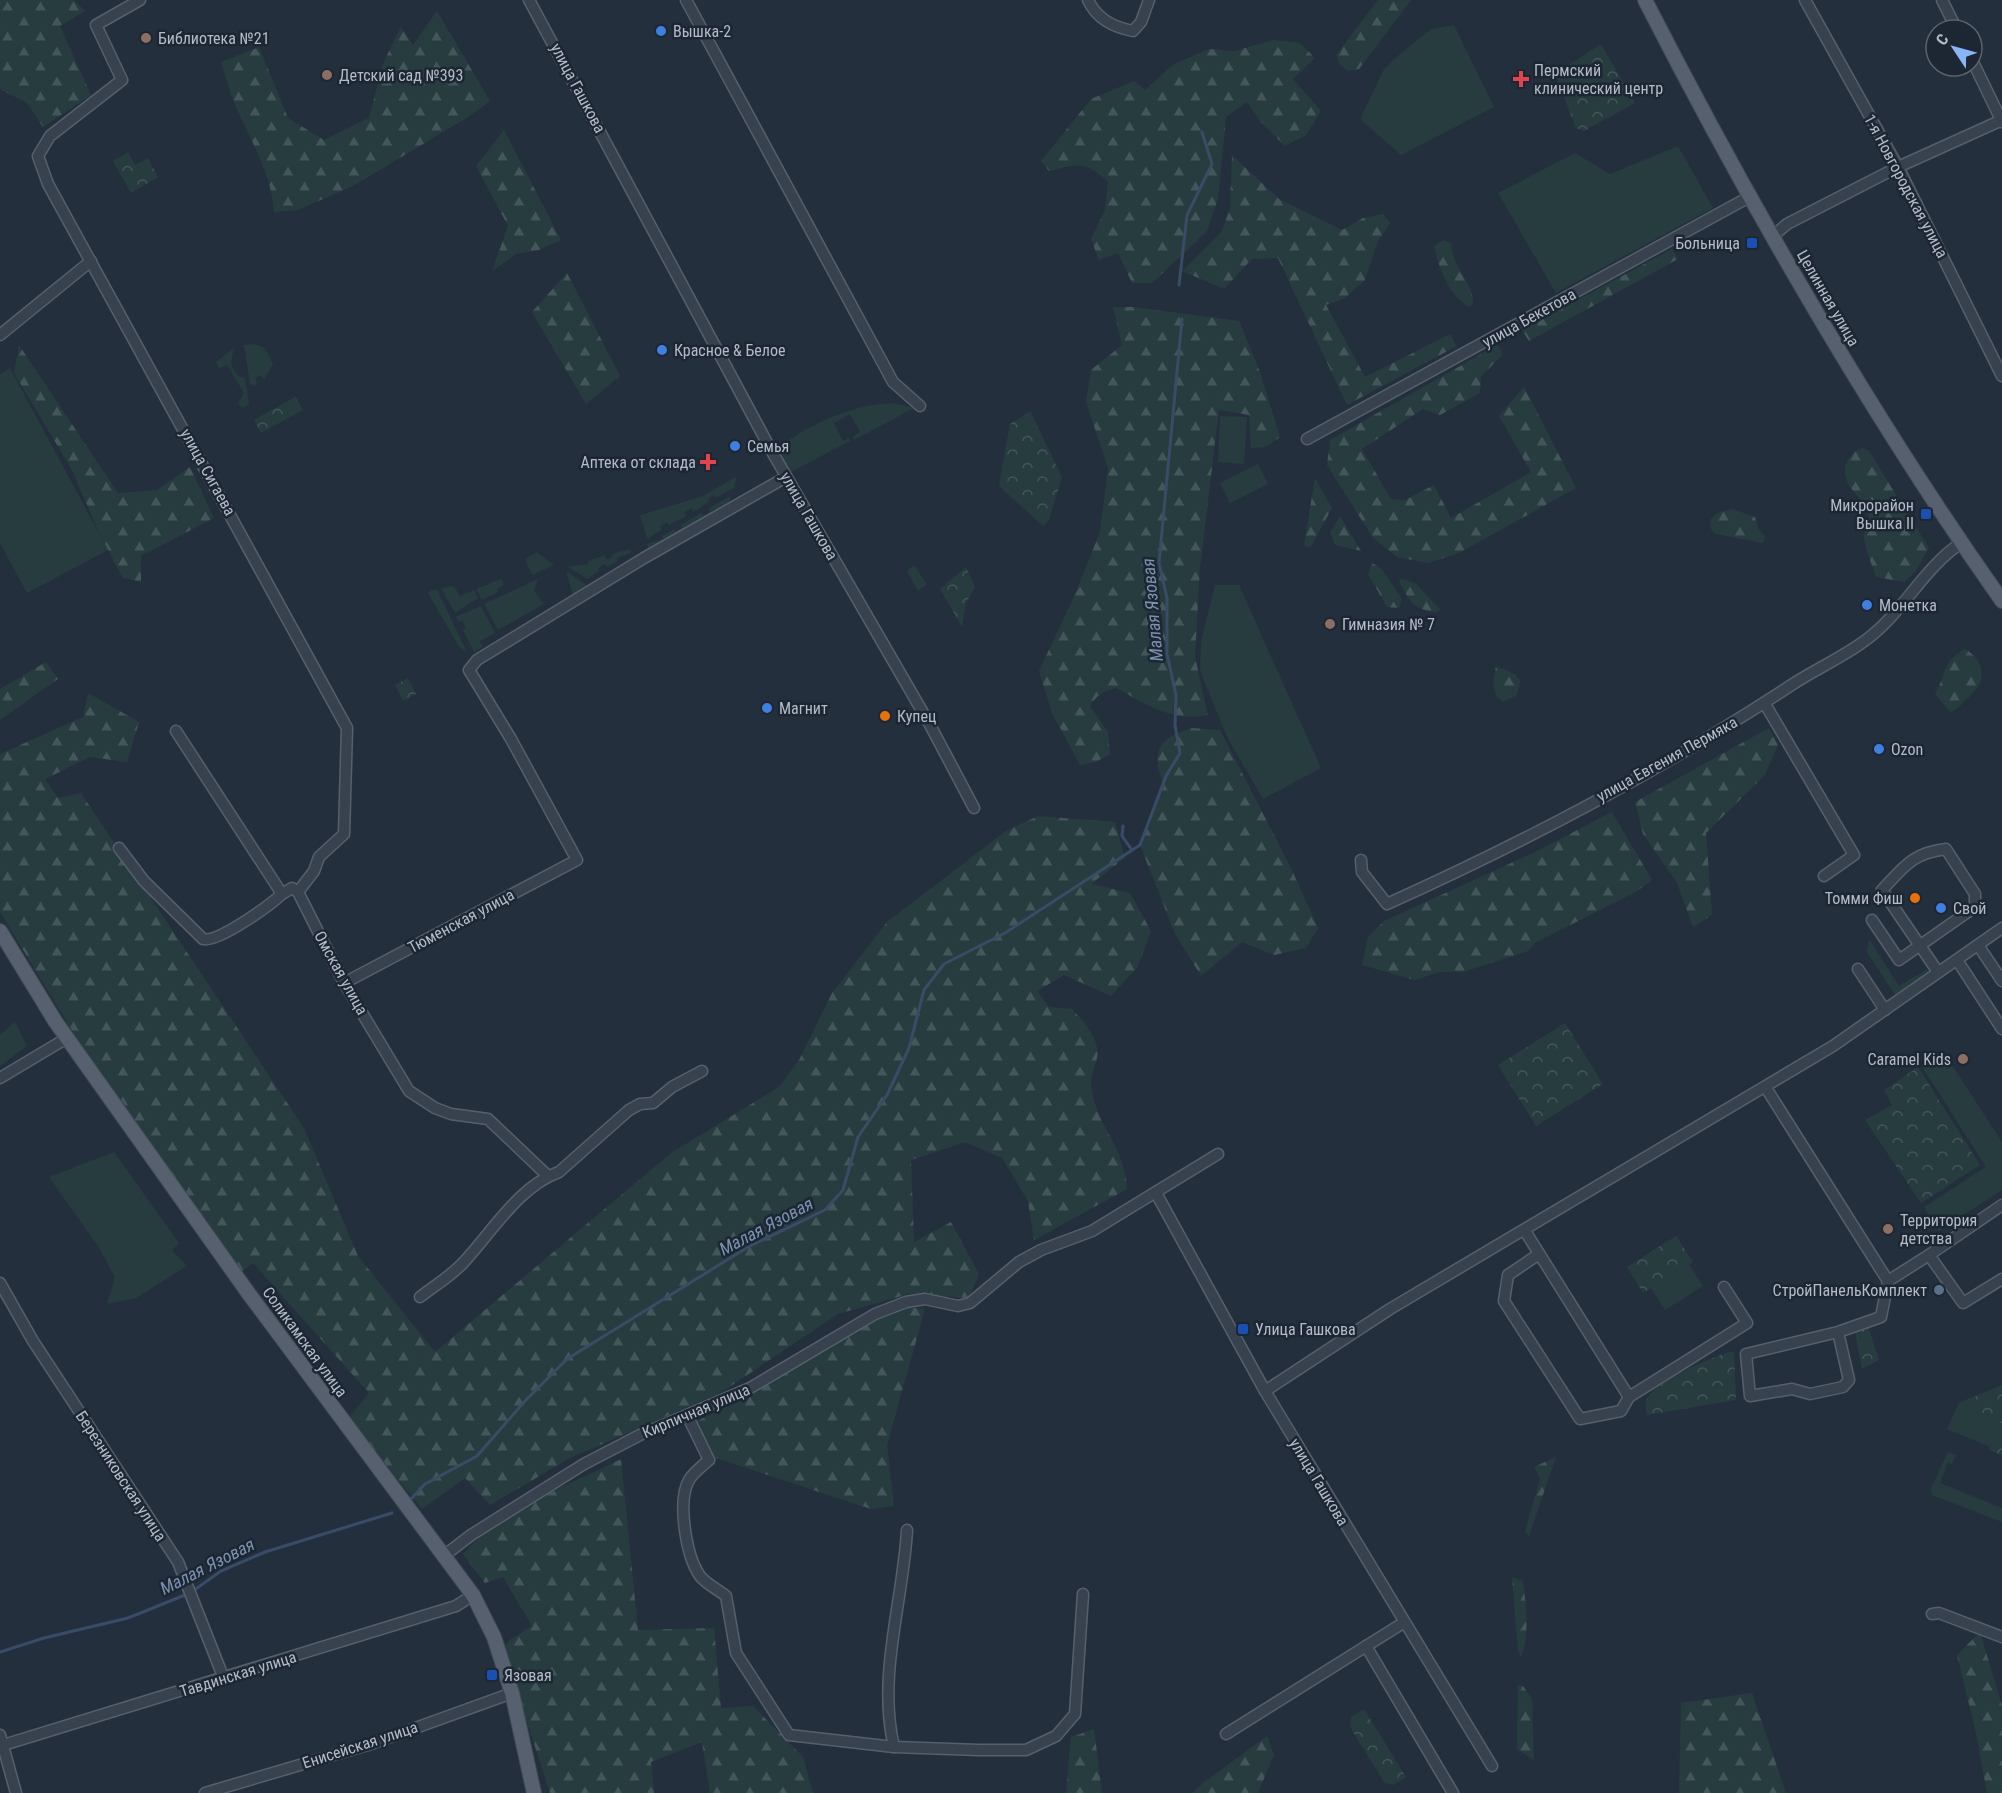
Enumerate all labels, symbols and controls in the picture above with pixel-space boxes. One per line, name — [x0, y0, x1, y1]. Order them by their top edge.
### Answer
north arrow — [1924, 18, 1984, 78]
place label: Вышка-2 — [673, 22, 731, 41]
marker: Вышка-2 — [654, 24, 668, 38]
place label: Библиотека №21 — [158, 29, 270, 48]
text: С — [1932, 30, 1953, 49]
marker: Библиотека №21 — [139, 31, 153, 45]
street label: улица Гашкова — [546, 40, 610, 136]
place label: Пермский клинический центр — [1534, 61, 1663, 98]
place label: Детский сад №393 — [339, 66, 463, 85]
marker: Детский сад №393 — [320, 68, 334, 82]
marker: Пермский клинический центр — [1512, 70, 1530, 88]
street label: 1-я Новгородская улица — [1860, 111, 1952, 261]
place label: Больница — [1675, 234, 1740, 253]
marker: Больница — [1745, 236, 1759, 250]
street label: Целинная улица — [1793, 246, 1863, 350]
street label: улица Бекетова — [1479, 285, 1579, 351]
place label: Красное & Белое — [674, 341, 785, 360]
marker: Красное & Белое — [655, 343, 669, 357]
street label: улица Сигаева — [176, 425, 240, 519]
place label: Семья — [747, 437, 789, 456]
marker: Семья — [728, 439, 742, 453]
place label: Аптека от склада — [580, 453, 696, 472]
marker: Аптека от склада — [701, 455, 715, 469]
street label: улица Гашкова — [776, 468, 842, 564]
place label: Микрорайон Вышка II — [1830, 496, 1914, 533]
marker: Микрорайон Вышка II — [1919, 507, 1933, 521]
water label: Малая Язовая — [1137, 558, 1167, 662]
place label: Монетка — [1879, 596, 1937, 615]
marker: Монетка — [1860, 598, 1874, 612]
place label: Гимназия № 7 — [1342, 615, 1435, 634]
marker: Гимназия № 7 — [1323, 617, 1337, 631]
place label: Магнит — [779, 699, 828, 718]
marker: Магнит — [760, 701, 774, 715]
place label: Купец — [897, 707, 936, 726]
marker: Купец — [878, 709, 892, 723]
street label: улица Евгения Пермяка — [1593, 712, 1741, 806]
place label: Ozon — [1891, 740, 1923, 759]
marker: Ozon — [1872, 742, 1886, 756]
street label: Тюменская улица — [405, 885, 517, 957]
place label: Томми Фиш — [1825, 889, 1903, 908]
marker: Томми Фиш — [1908, 891, 1922, 905]
place label: Свой — [1953, 899, 1986, 918]
marker: Свой — [1934, 901, 1948, 915]
street label: Омская улица — [310, 928, 372, 1018]
place label: Caramel Kids — [1868, 1050, 1951, 1069]
marker: Caramel Kids — [1956, 1052, 1970, 1066]
water label: Малая Язовая — [715, 1192, 817, 1260]
place label: Территория детства — [1900, 1211, 1977, 1248]
marker: Территория детства — [1881, 1222, 1895, 1236]
place label: СтройПанельКомплект — [1773, 1281, 1927, 1300]
street label: Соликамская улица — [259, 1283, 351, 1401]
marker: СтройПанельКомплект — [1932, 1283, 1946, 1297]
place label: Улица Гашкова — [1255, 1320, 1356, 1339]
marker: Улица Гашкова — [1236, 1322, 1250, 1336]
street label: Кирпичная улица — [639, 1380, 753, 1442]
street label: Березниковская улица — [72, 1407, 170, 1545]
street label: улица Гашкова — [1285, 1435, 1353, 1529]
water label: Малая Язовая — [156, 1533, 258, 1599]
street label: Тавдинская улица — [177, 1647, 299, 1701]
place label: Язовая — [504, 1666, 552, 1685]
marker: Язовая — [485, 1668, 499, 1682]
street label: Енисейская улица — [300, 1717, 420, 1773]

